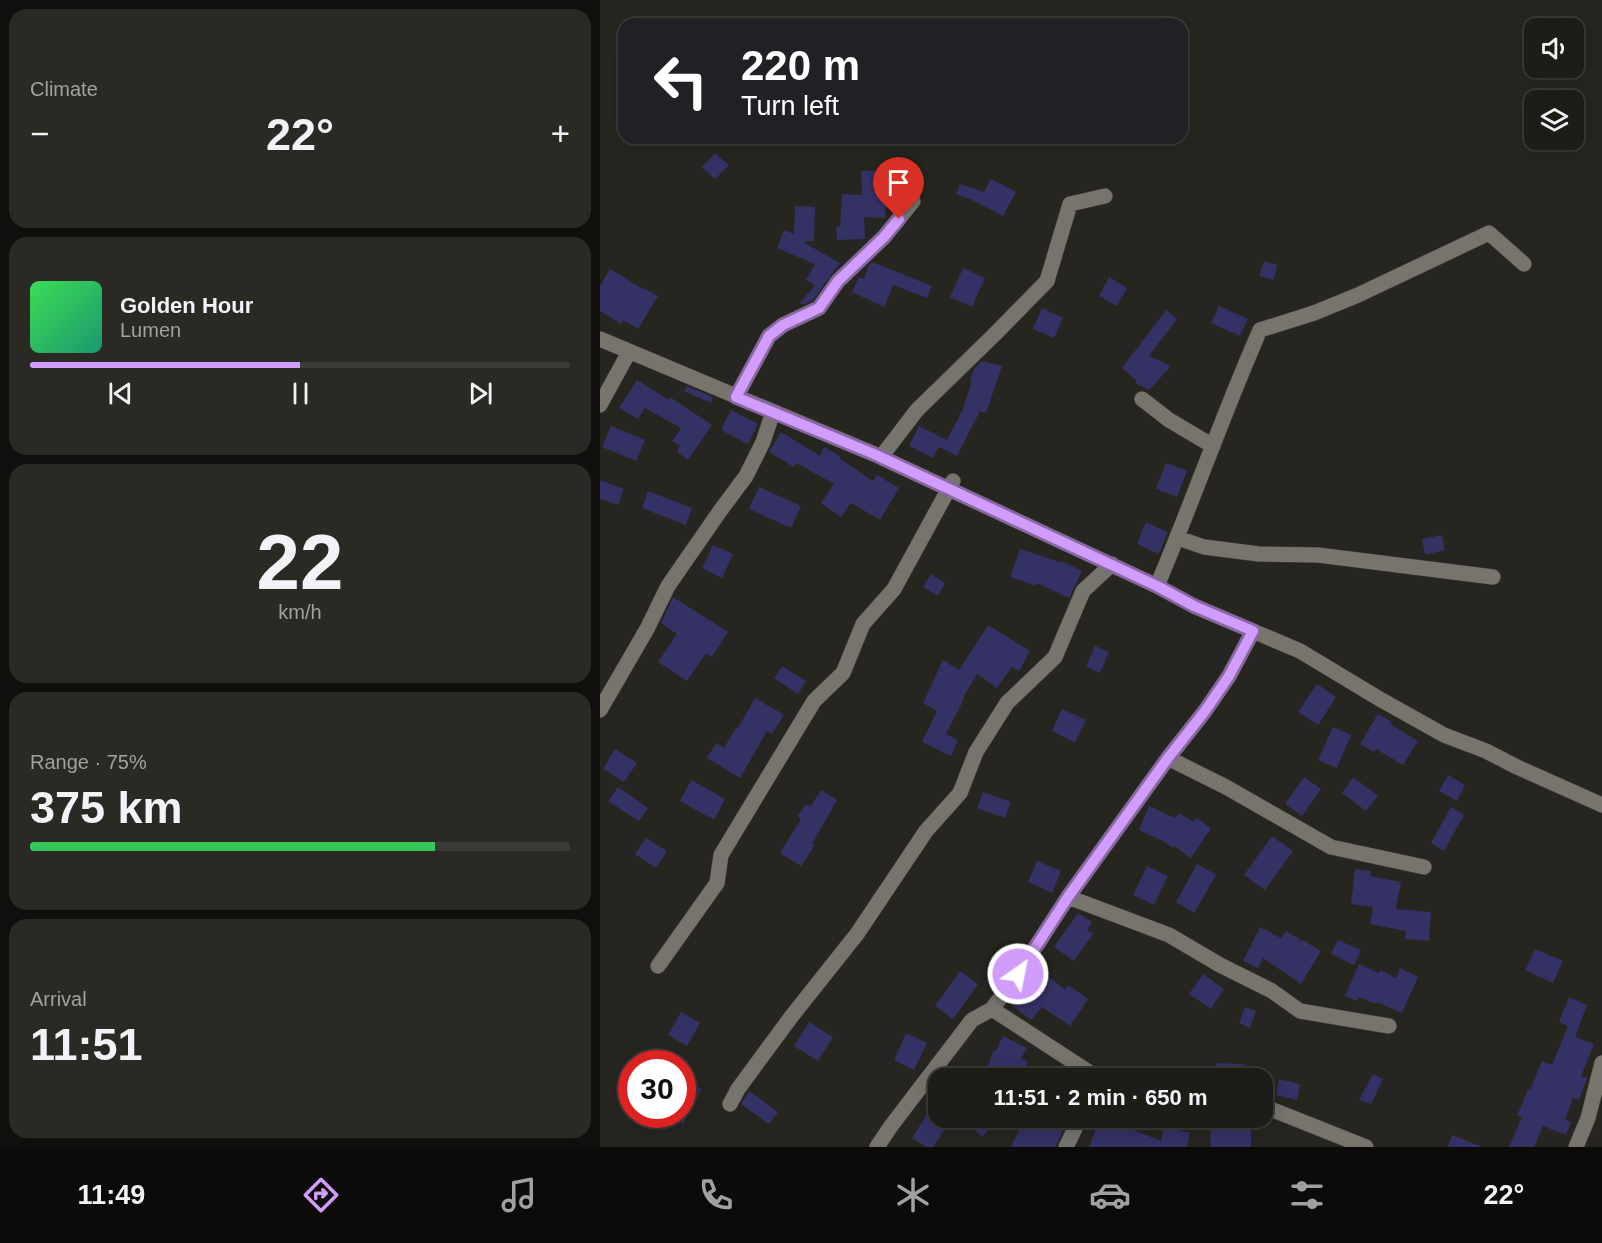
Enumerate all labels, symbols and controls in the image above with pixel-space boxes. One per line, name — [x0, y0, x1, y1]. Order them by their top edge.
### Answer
map controls — [1524, 18, 1584, 150]
button: sound — [1524, 18, 1584, 78]
icon: left — [642, 42, 720, 120]
text: 220 m — [741, 42, 860, 89]
text: Climate — [30, 78, 98, 100]
button: layers — [1524, 90, 1584, 150]
text: Turn left — [741, 91, 839, 121]
text: 22° — [266, 109, 334, 160]
text: − — [30, 115, 49, 152]
text: + — [551, 115, 570, 152]
pin — [873, 157, 924, 219]
icon: arrive — [882, 166, 915, 199]
text: Golden Hour — [120, 293, 253, 318]
text: Lumen — [120, 319, 181, 341]
icon: previous — [104, 377, 137, 410]
icon: pause — [284, 377, 317, 410]
icon: next — [464, 377, 497, 410]
text: 22 — [257, 518, 343, 606]
text: km/h — [278, 601, 322, 623]
text: Range · 75% — [30, 751, 147, 773]
text: 375 km — [30, 782, 183, 833]
position arrow — [986, 942, 1050, 1006]
text: Arrival — [30, 988, 87, 1010]
text: 11:51 — [30, 1019, 143, 1070]
speed limit sign: 30 — [618, 1050, 696, 1128]
text: 11:51 · 2 min · 650 m — [994, 1085, 1208, 1110]
icon: directions — [300, 1174, 342, 1216]
icon: music — [498, 1174, 540, 1216]
icon: phone — [695, 1174, 737, 1216]
icon: climate — [892, 1174, 934, 1216]
icon: car — [1089, 1174, 1131, 1216]
icon: filters — [1286, 1174, 1328, 1216]
text: 11:49 — [78, 1180, 145, 1210]
text: 22° — [1483, 1180, 1524, 1210]

